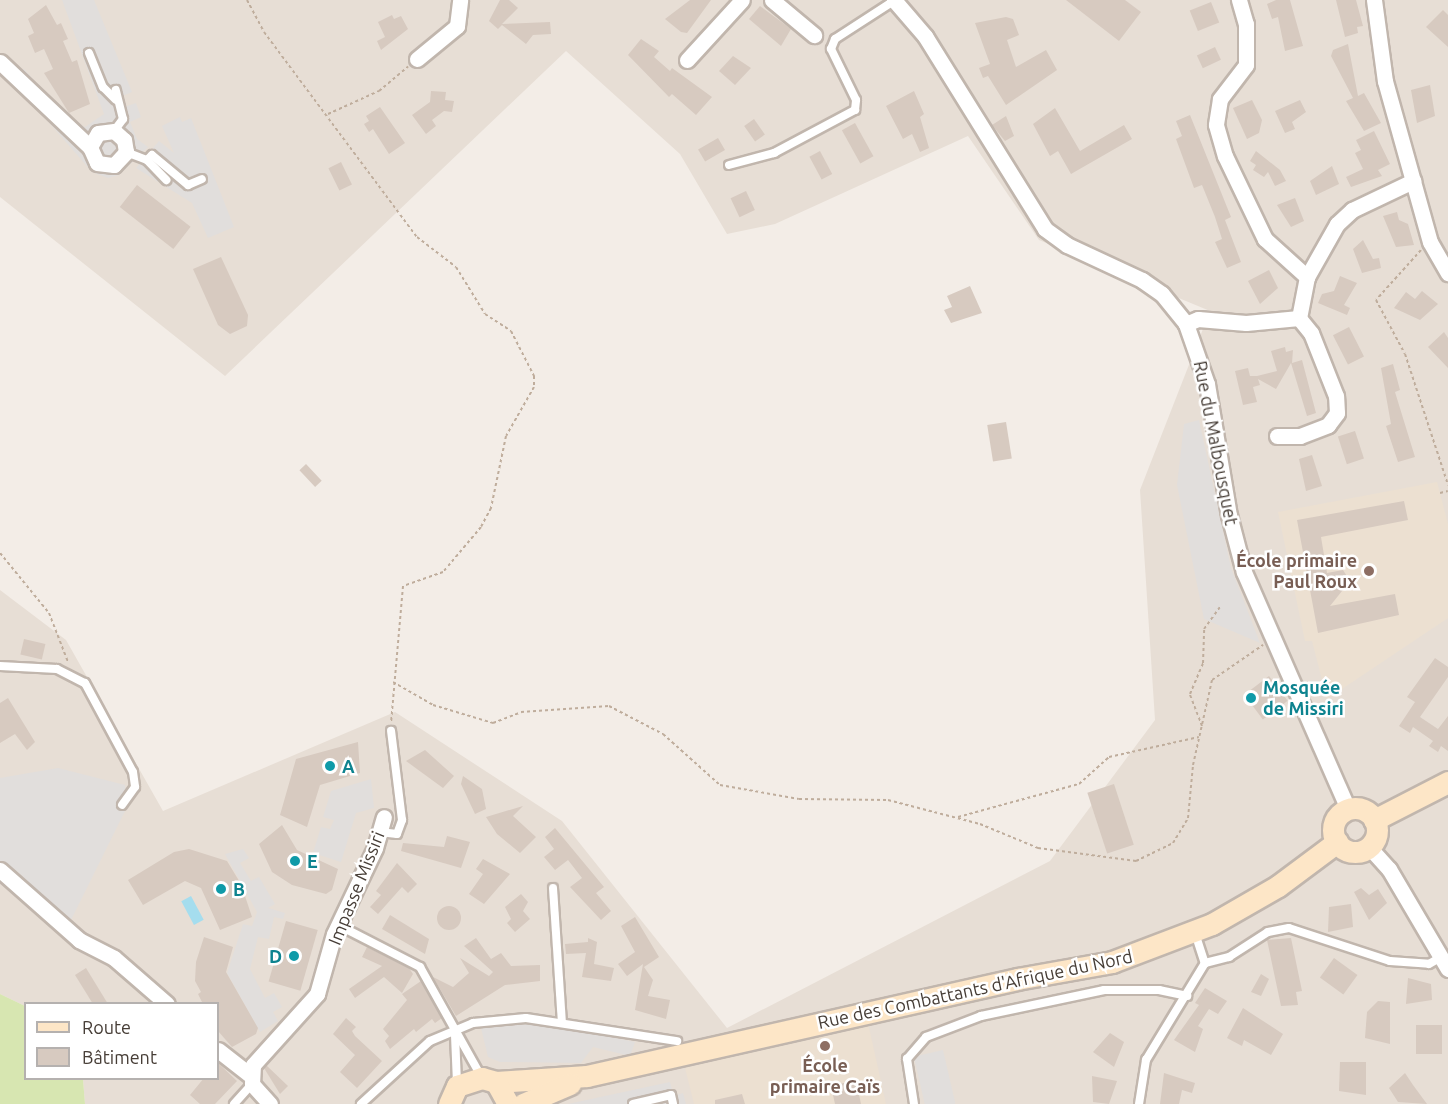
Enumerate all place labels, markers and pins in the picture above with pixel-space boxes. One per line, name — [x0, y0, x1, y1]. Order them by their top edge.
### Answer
place label: École primaire Paul Roux — [1236, 550, 1357, 592]
marker: École primaire Paul Roux — [1362, 564, 1376, 578]
place label: Mosquée de Missiri — [1263, 677, 1344, 720]
marker: Mosquée de Missiri — [1244, 691, 1258, 705]
place label: A — [342, 755, 355, 777]
marker: A — [323, 759, 337, 773]
place label: E — [307, 850, 318, 872]
marker: E — [288, 854, 302, 868]
place label: B — [233, 878, 245, 900]
marker: B — [214, 882, 228, 896]
place label: D — [269, 945, 282, 967]
marker: D — [287, 949, 301, 963]
marker: École primaire Caïs — [818, 1039, 832, 1053]
place label: École primaire Caïs — [770, 1055, 880, 1098]

